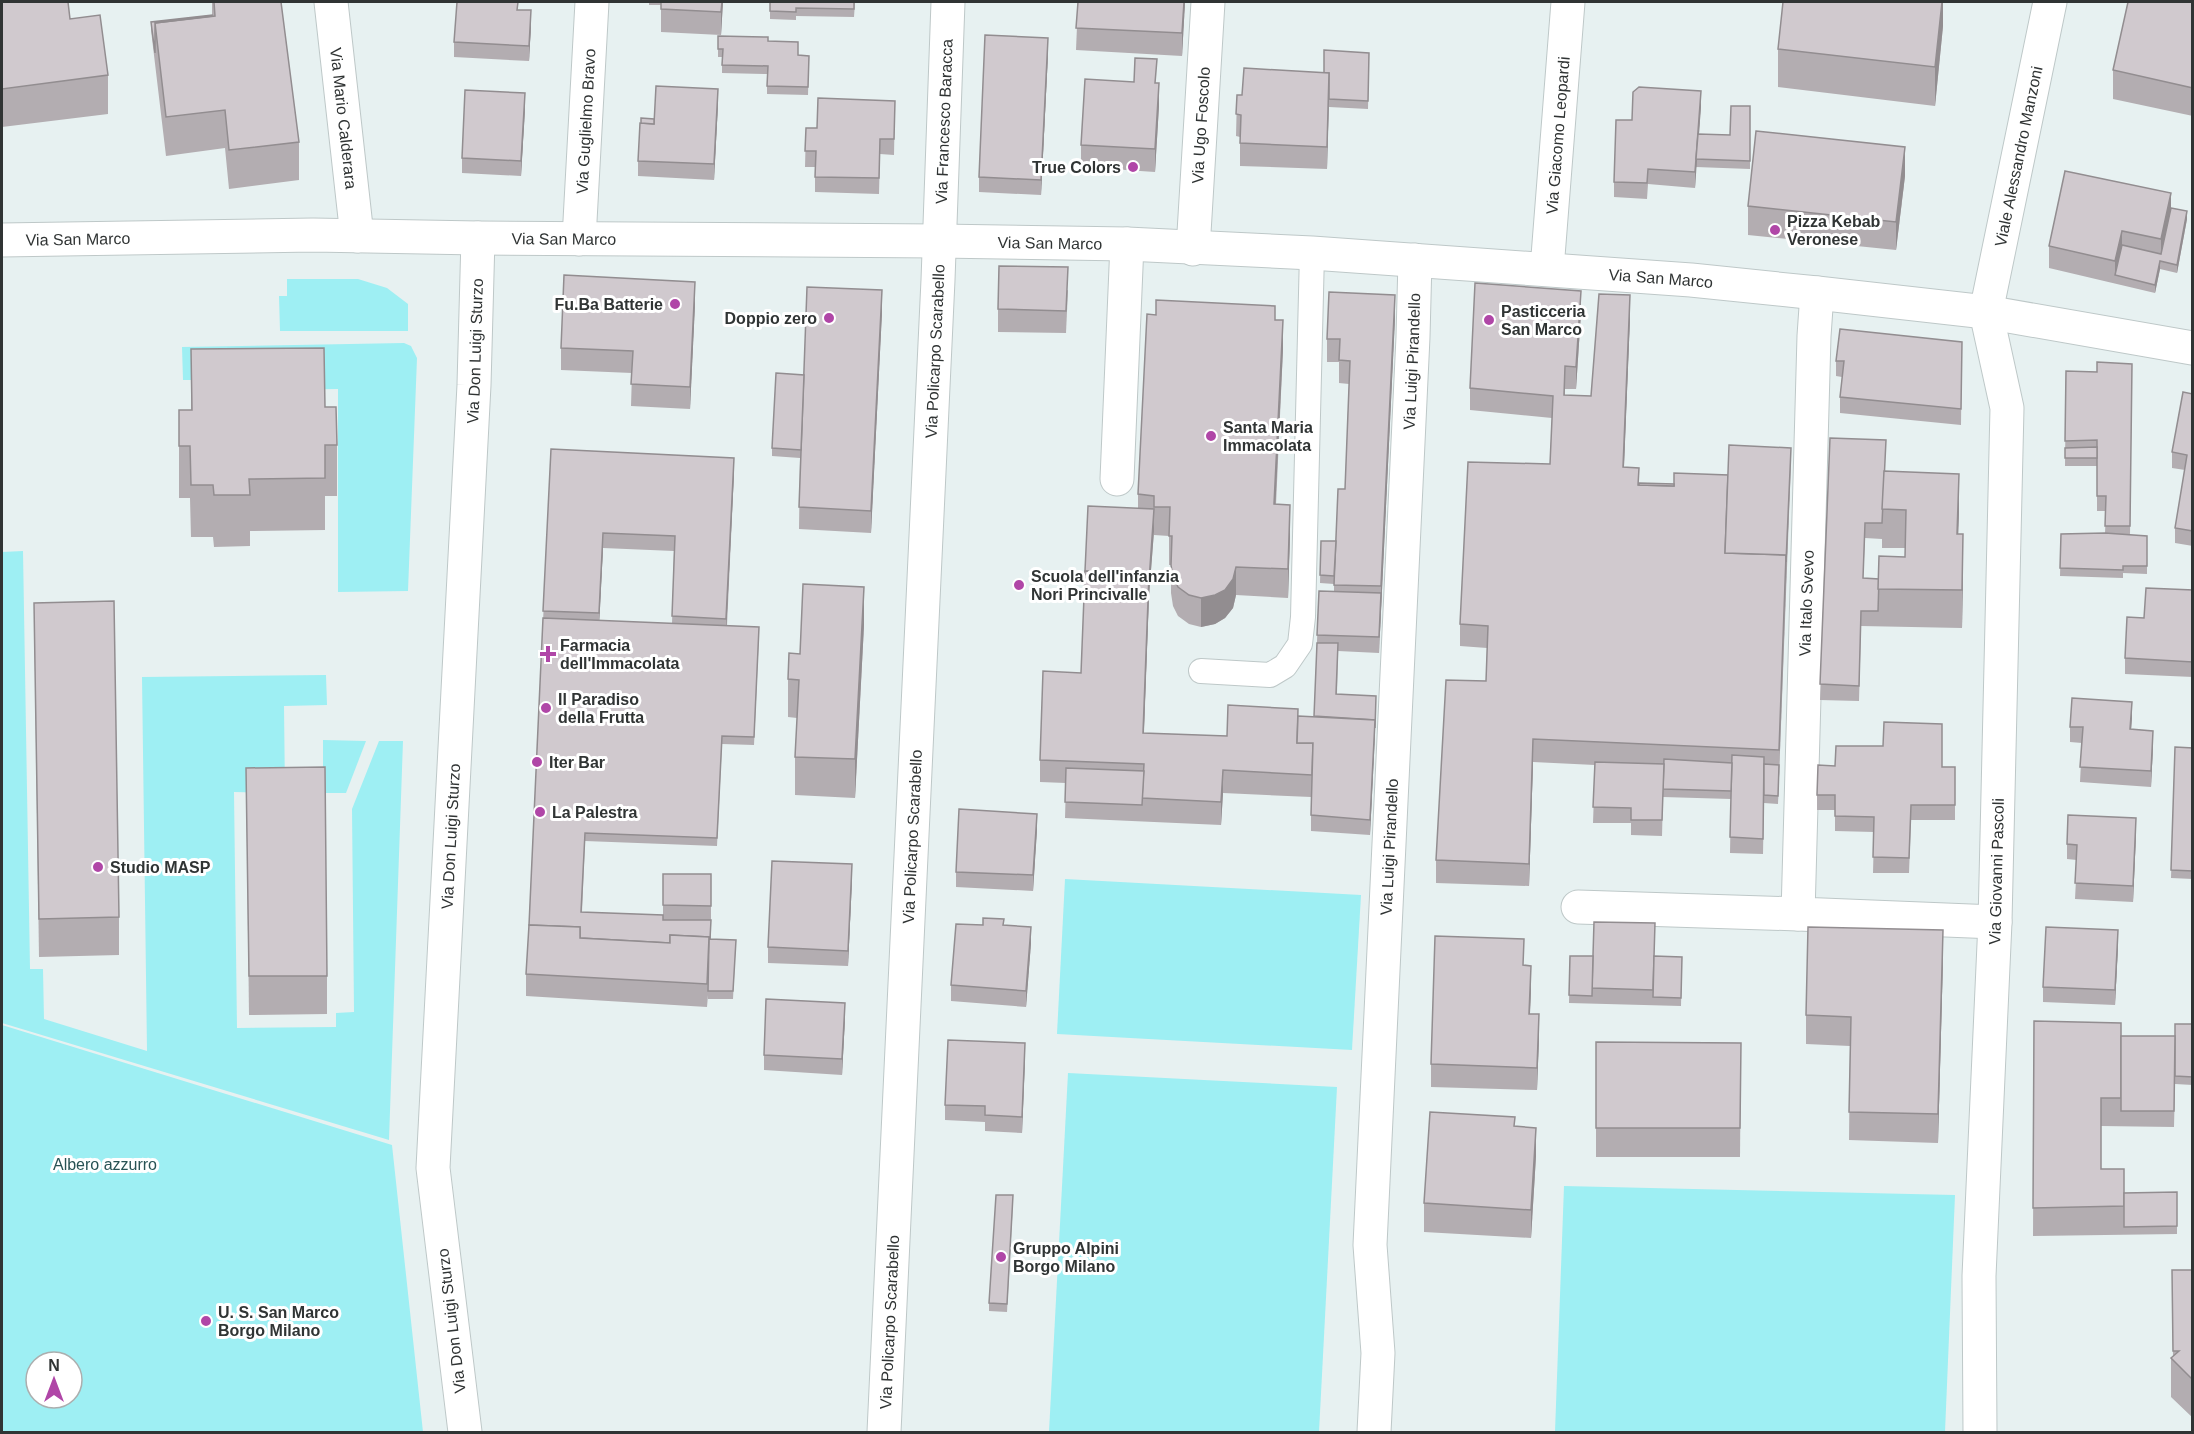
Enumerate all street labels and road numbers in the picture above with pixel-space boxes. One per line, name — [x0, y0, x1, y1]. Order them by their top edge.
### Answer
street label: Via Francesco Baracca — [933, 38, 956, 204]
street label: Via Mario Calderara — [327, 47, 360, 190]
street label: Via Guglielmo Bravo — [573, 48, 598, 194]
street label: Via Giacomo Leopardi — [1543, 56, 1573, 215]
street label: Viale Alessandro Manzoni — [1992, 65, 2046, 248]
street label: Via Ugo Foscolo — [1189, 66, 1213, 184]
street label: Via San Marco — [26, 230, 131, 249]
street label: Via San Marco — [512, 230, 616, 248]
street label: Via San Marco — [997, 234, 1102, 253]
street label: Via Policarpo Scarabello — [923, 264, 948, 439]
street label: Via San Marco — [1608, 266, 1714, 291]
street label: Via Don Luigi Sturzo — [464, 278, 486, 424]
street label: Via Luigi Pirandello — [1401, 293, 1423, 430]
street label: Via Italo Svevo — [1796, 549, 1817, 657]
street label: Via Policarpo Scarabello — [900, 749, 925, 924]
street label: Via Don Luigi Sturzo — [439, 763, 463, 910]
street label: Via Luigi Pirandello — [1378, 778, 1401, 916]
street label: Via Giovanni Pascoli — [1986, 798, 2007, 945]
street label: Via Policarpo Scarabello — [877, 1235, 902, 1410]
street label: Via Don Luigi Sturzo — [434, 1248, 469, 1394]

